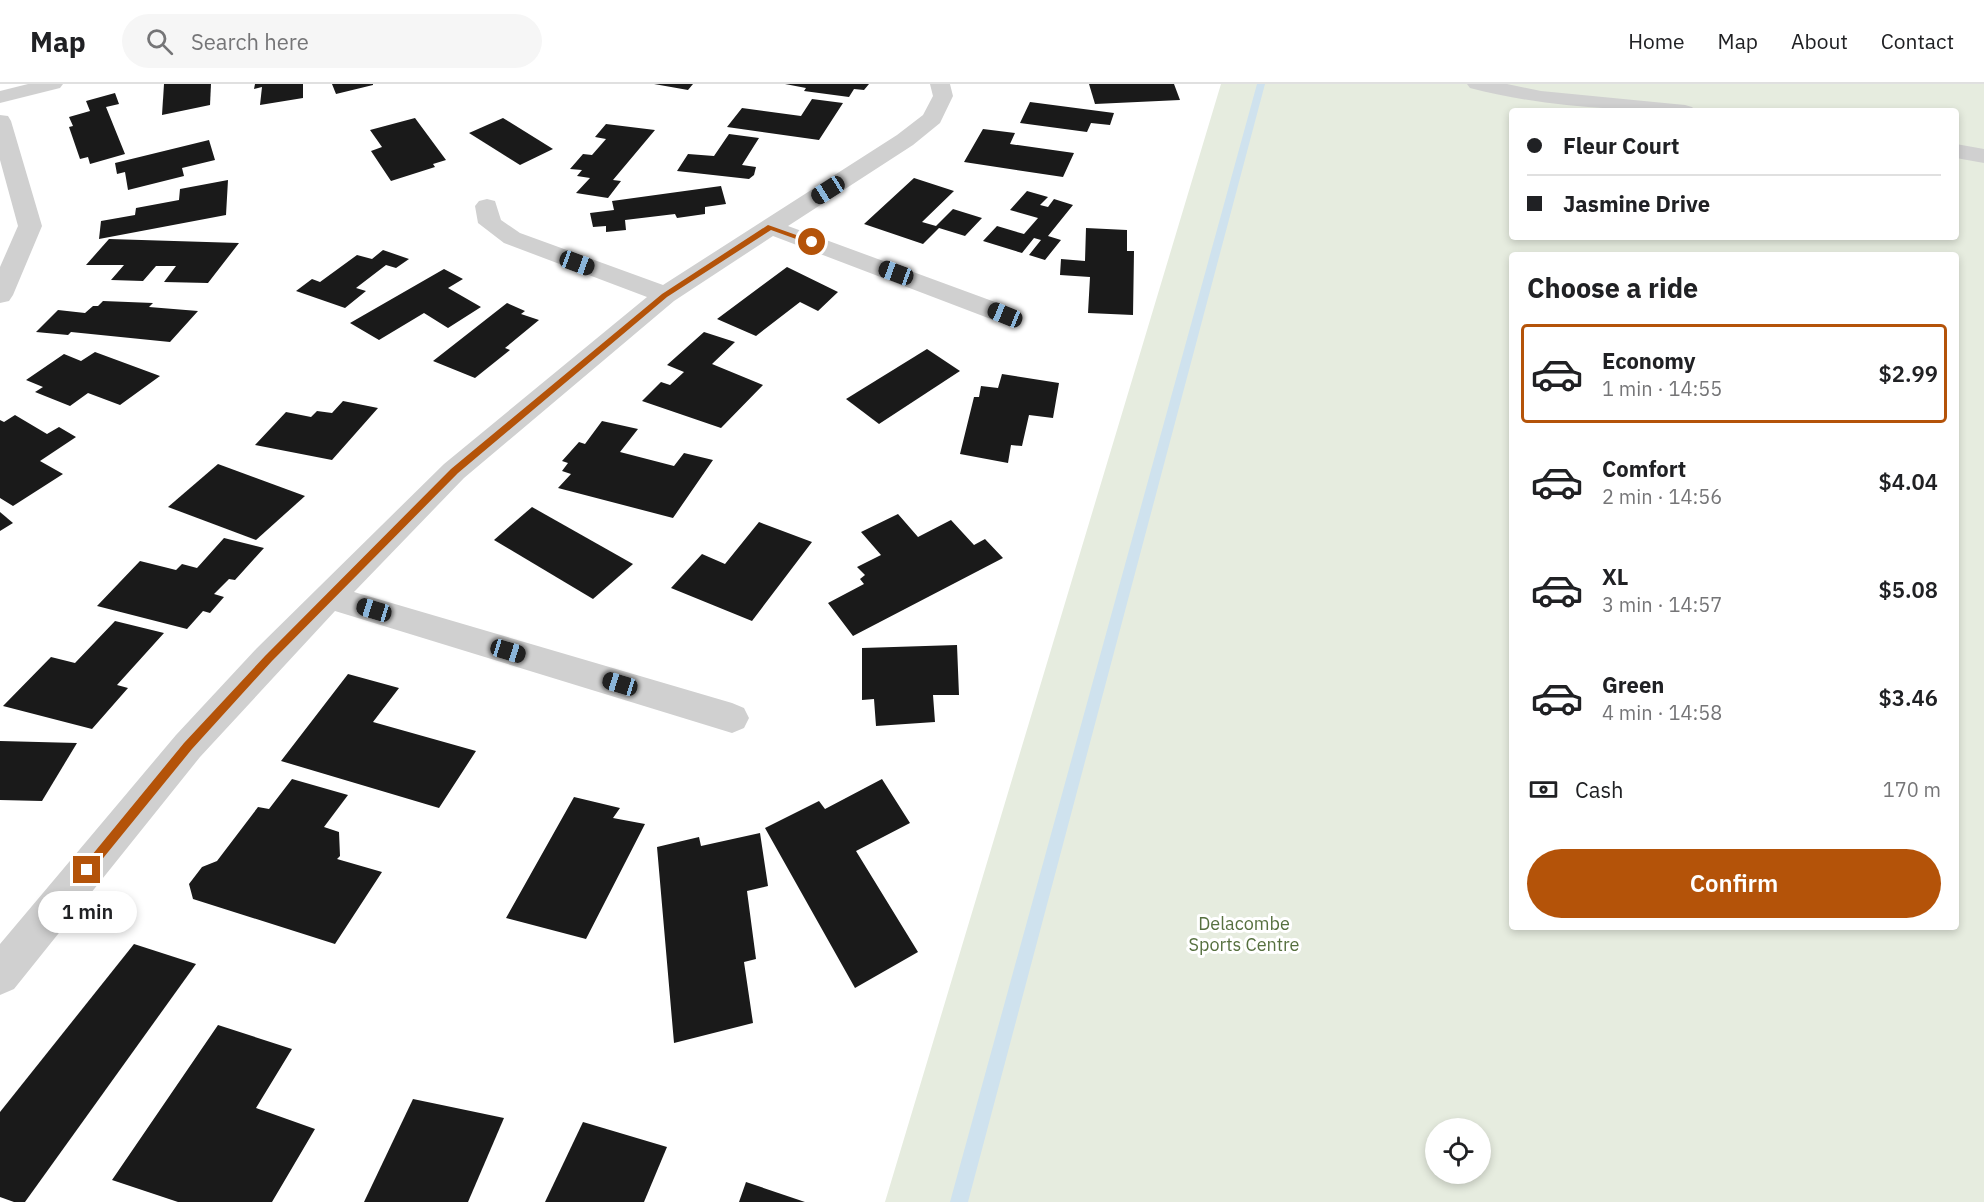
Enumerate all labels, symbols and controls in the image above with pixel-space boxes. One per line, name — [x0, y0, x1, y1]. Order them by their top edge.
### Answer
search box — [122, 14, 542, 68]
text: Map — [30, 23, 86, 60]
icon: search — [143, 25, 176, 58]
text: Search here — [191, 27, 309, 56]
text: Home — [1628, 27, 1685, 55]
text: Map — [1718, 27, 1758, 55]
text: About — [1791, 27, 1848, 55]
text: Contact — [1881, 27, 1954, 55]
text: Fleur Court — [1563, 131, 1679, 160]
car — [808, 173, 848, 207]
text: Jasmine Drive — [1563, 189, 1710, 218]
route start — [798, 228, 825, 255]
car — [557, 248, 597, 278]
car — [876, 258, 916, 288]
text: Choose a ride — [1527, 270, 1698, 305]
car — [985, 300, 1025, 330]
text: Economy — [1602, 346, 1696, 375]
icon: car — [1530, 347, 1584, 401]
text: $2.99 — [1879, 359, 1938, 388]
text: 1 min · 14:55 — [1602, 375, 1722, 402]
text: Comfort — [1602, 454, 1686, 483]
icon: car — [1530, 455, 1584, 509]
text: $4.04 — [1879, 467, 1938, 496]
text: 2 min · 14:56 — [1602, 483, 1722, 510]
text: XL — [1602, 562, 1628, 591]
icon: car — [1530, 563, 1584, 617]
text: $5.08 — [1879, 575, 1938, 604]
text: 3 min · 14:57 — [1602, 591, 1722, 618]
car — [354, 596, 394, 624]
car — [488, 637, 528, 665]
car — [600, 670, 640, 698]
text: Green — [1602, 670, 1664, 699]
icon: car — [1530, 671, 1584, 725]
text: $3.46 — [1879, 683, 1938, 712]
text: 4 min · 14:58 — [1602, 699, 1722, 726]
icon: cash — [1527, 773, 1560, 806]
text: Cash — [1575, 775, 1624, 804]
text: 170 m — [1883, 776, 1941, 803]
button: Confirm — [1527, 849, 1941, 918]
route end — [73, 856, 100, 883]
callout: 1 min — [38, 891, 136, 933]
text: 1 min — [62, 898, 113, 925]
park label: Delacombe Sports Centre — [1189, 912, 1300, 956]
map controls — [1425, 1118, 1491, 1184]
button: locate — [1425, 1118, 1491, 1184]

